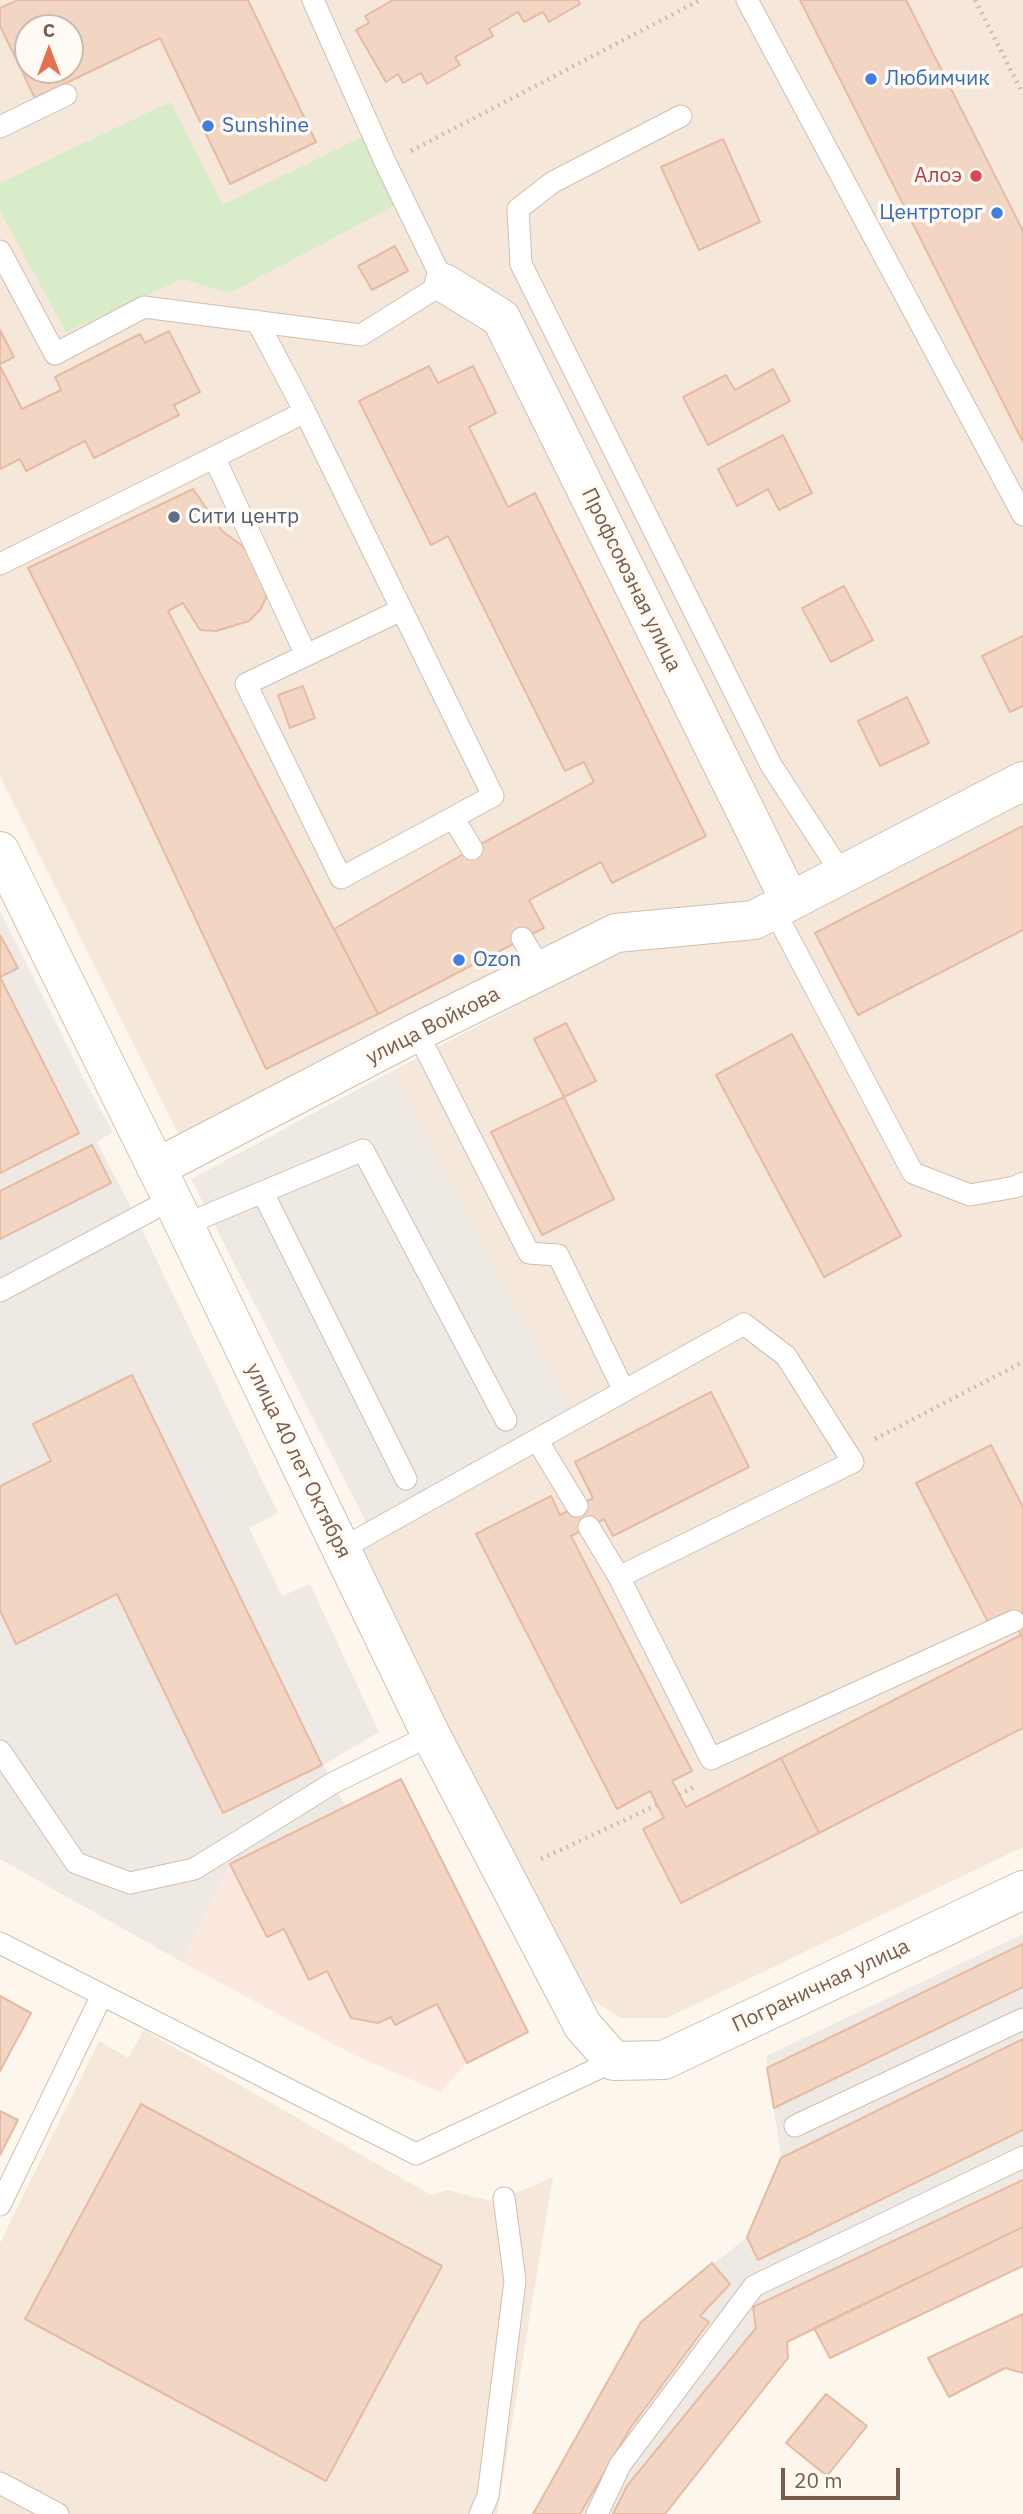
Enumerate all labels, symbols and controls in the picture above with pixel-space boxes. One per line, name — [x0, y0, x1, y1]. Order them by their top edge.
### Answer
north arrow — [14, 14, 84, 84]
text: С — [43, 18, 55, 42]
place label: Любимчик — [885, 66, 990, 92]
marker: Любимчик — [863, 71, 879, 87]
place label: Sunshine — [222, 113, 309, 139]
marker: Sunshine — [200, 118, 216, 134]
place label: Алоэ — [914, 163, 962, 189]
marker: Алоэ — [968, 168, 984, 184]
place label: Центрторг — [879, 200, 983, 226]
marker: Центрторг — [989, 205, 1005, 221]
street label: Профсоюзная улица — [576, 484, 686, 676]
place label: Сити центр — [188, 504, 299, 530]
marker: Сити центр — [166, 509, 182, 525]
place label: Ozon — [473, 947, 521, 973]
marker: Ozon — [451, 952, 467, 968]
street label: улица Войкова — [362, 981, 504, 1071]
street label: улица 40 лет Октября — [240, 1359, 356, 1563]
street label: Пограничная улица — [728, 1934, 914, 2038]
scale bar — [785, 2454, 904, 2498]
text: 20 m — [794, 2466, 843, 2494]

